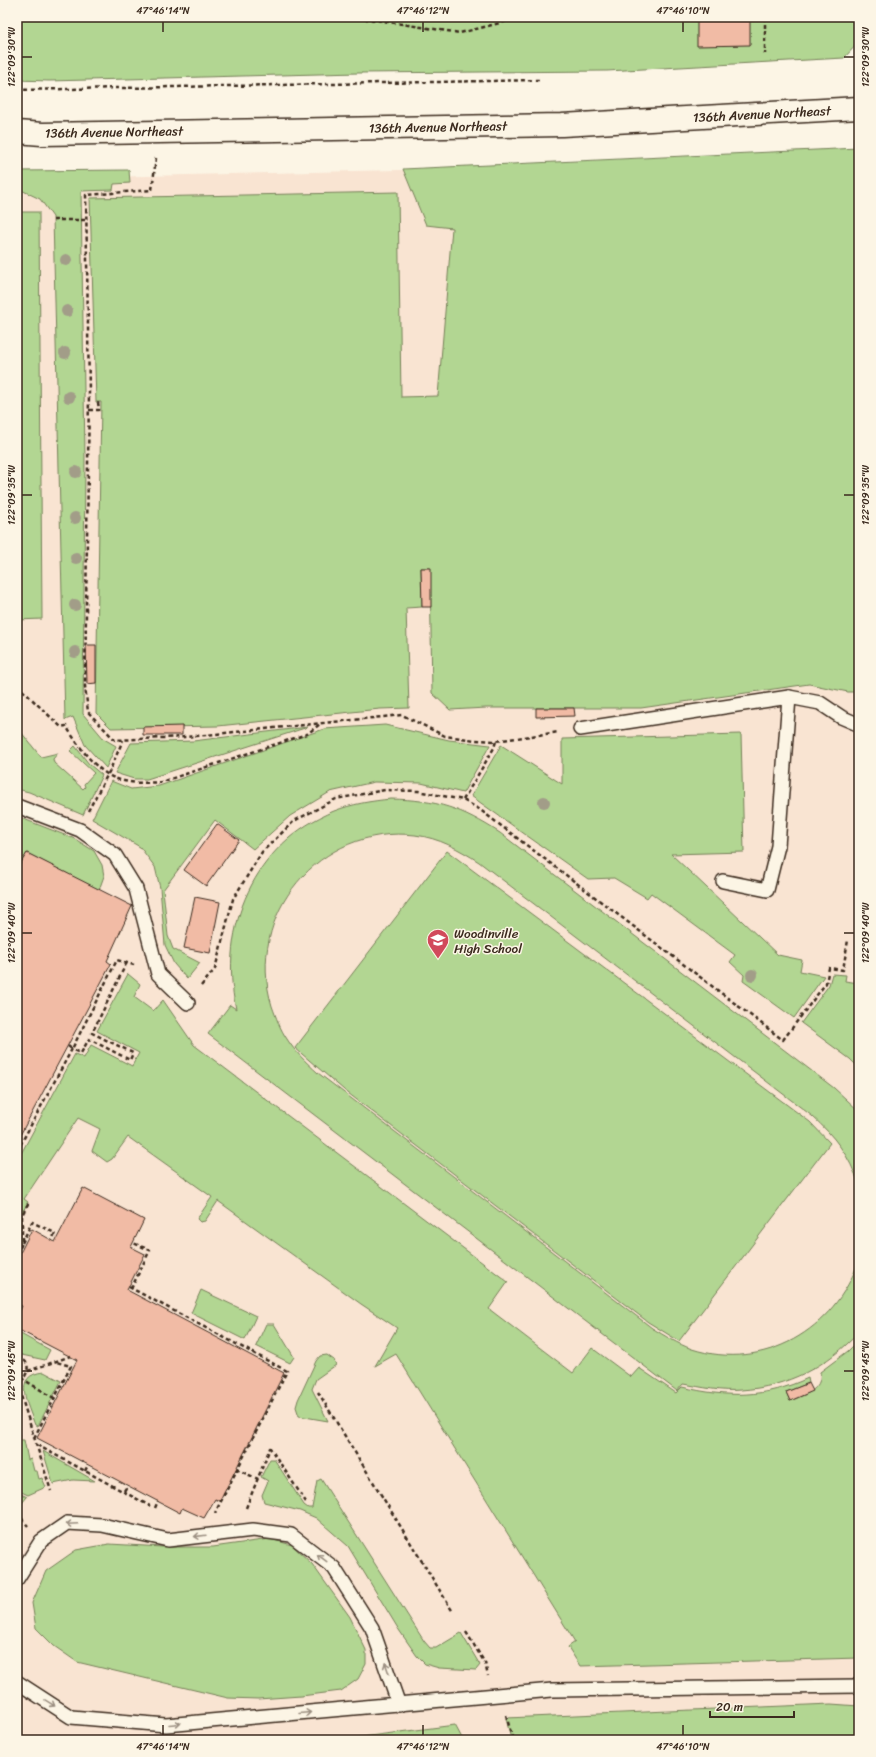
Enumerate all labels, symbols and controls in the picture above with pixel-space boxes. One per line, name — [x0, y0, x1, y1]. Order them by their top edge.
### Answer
text: 47°46'14"N — [136, 2, 190, 20]
text: 47°46'12"N — [396, 2, 450, 20]
text: 47°46'10"N — [656, 2, 710, 20]
text: 122°09'30"W — [3, 27, 21, 87]
text: 122°09'30"W — [857, 27, 875, 87]
street label: 136th Avenue Northeast — [692, 99, 832, 129]
street label: 136th Avenue Northeast — [369, 114, 508, 140]
street label: 136th Avenue Northeast — [45, 119, 184, 145]
text: 122°09'35"W — [3, 465, 21, 525]
text: 122°09'35"W — [857, 465, 875, 525]
text: 122°09'40"W — [3, 902, 21, 963]
text: 122°09'40"W — [857, 902, 875, 963]
place label: Woodinville High School — [454, 922, 522, 960]
school or university icon: Woodinville High School — [425, 927, 451, 960]
text: 122°09'45"W — [3, 1340, 21, 1401]
text: 122°09'45"W — [857, 1340, 875, 1401]
one-way arrow — [66, 1520, 79, 1528]
one-way arrow — [194, 1532, 207, 1540]
one-way arrow — [316, 1554, 327, 1562]
one-way arrow — [382, 1662, 390, 1674]
scale bar — [710, 1693, 794, 1719]
text: 20 m — [716, 1696, 743, 1718]
one-way arrow — [44, 1699, 55, 1707]
one-way arrow — [298, 1709, 311, 1717]
one-way arrow — [168, 1721, 181, 1728]
text: 47°46'14"N — [136, 1738, 190, 1756]
text: 47°46'12"N — [396, 1738, 450, 1756]
text: 47°46'10"N — [656, 1738, 710, 1756]

